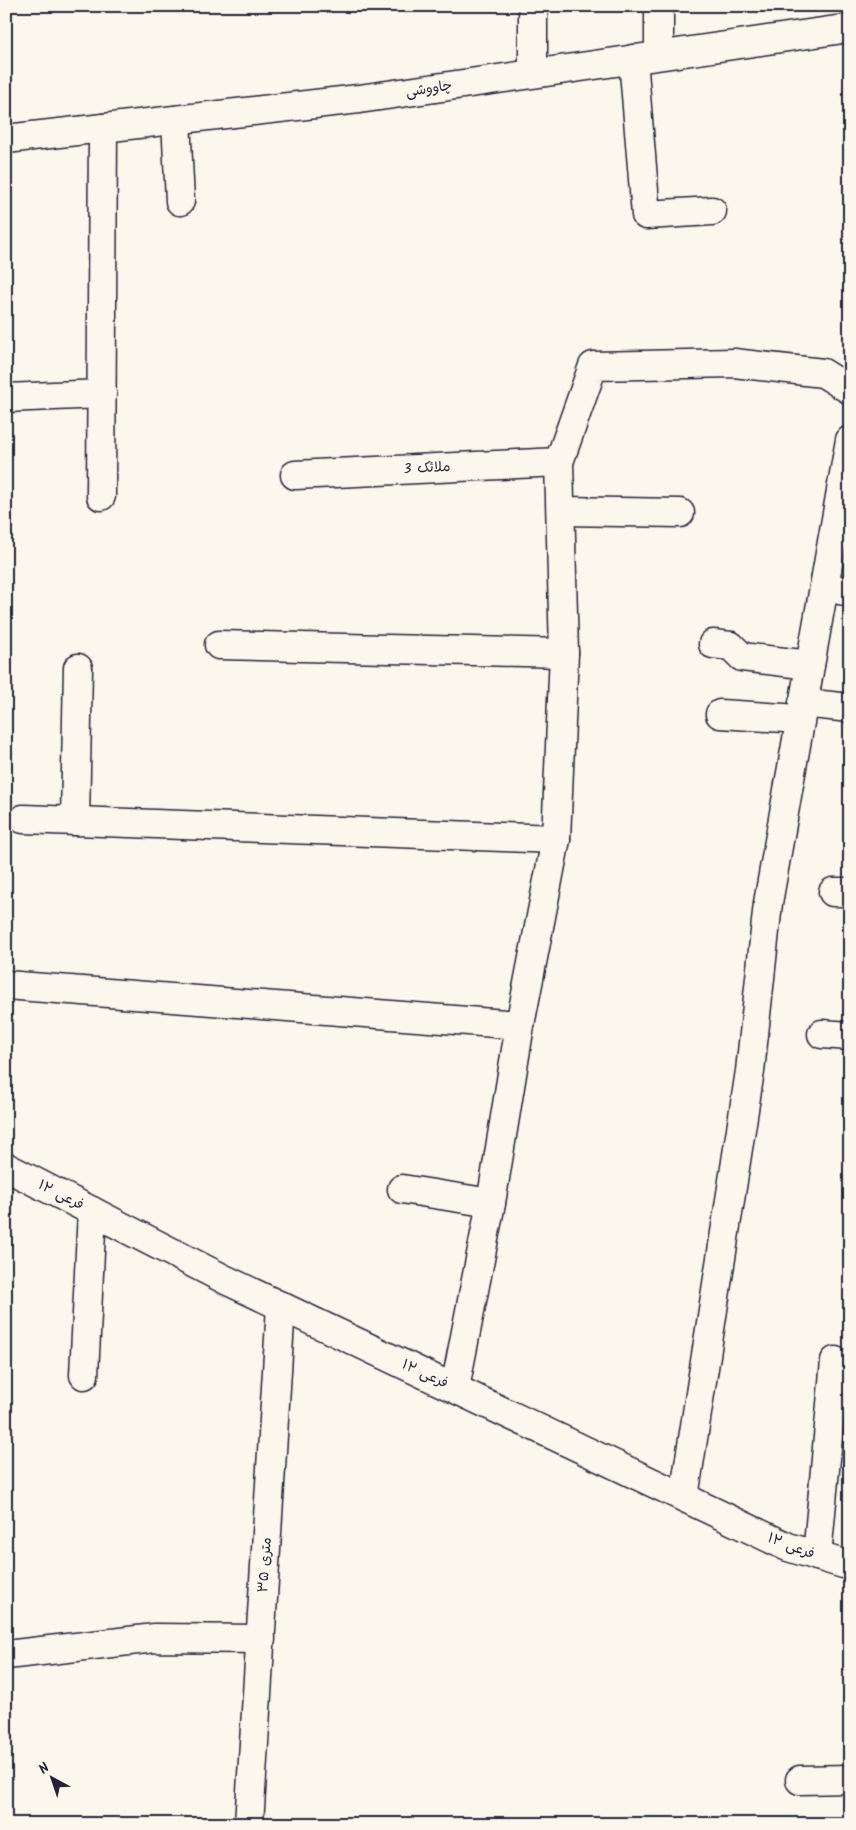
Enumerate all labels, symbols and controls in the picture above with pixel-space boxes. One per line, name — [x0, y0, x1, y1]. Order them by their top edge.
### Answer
street label: چاووشی — [404, 74, 454, 104]
street label: ملائک 3 — [403, 456, 451, 480]
street label: فرعی ۱۲ — [34, 1174, 88, 1216]
street label: فرعی ۱۲ — [398, 1354, 452, 1394]
street label: فرعی ۱۲ — [764, 1527, 818, 1565]
street label: ۳۵ متری — [252, 1537, 278, 1593]
north arrow — [28, 1752, 78, 1802]
text: N — [34, 1757, 55, 1780]

